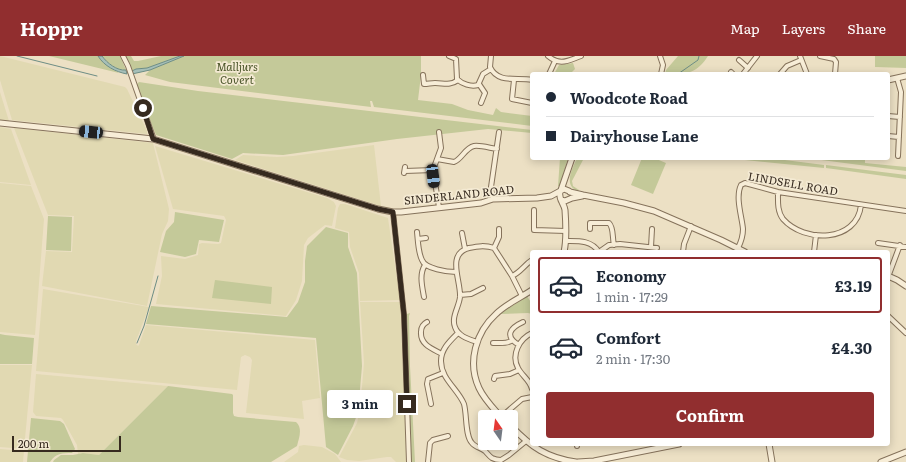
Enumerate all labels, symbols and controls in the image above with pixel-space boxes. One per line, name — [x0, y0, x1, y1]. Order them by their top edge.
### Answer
text: Hoppr — [20, 14, 83, 42]
text: Map — [730, 18, 760, 38]
text: Layers — [782, 18, 825, 38]
text: Share — [847, 18, 886, 38]
park label: Malljurs Covert — [216, 58, 258, 87]
text: Woodcote Road — [570, 86, 688, 109]
route start — [134, 99, 152, 117]
text: Dairyhouse Lane — [570, 124, 698, 147]
car — [78, 125, 104, 139]
car — [426, 163, 440, 189]
street label: LINDSELL ROAD — [747, 167, 839, 199]
street label: SINDERLAND ROAD — [403, 180, 515, 208]
text: Economy — [596, 264, 666, 287]
icon: car — [548, 267, 584, 303]
text: £3.19 — [835, 274, 872, 297]
text: 1 min · 17:29 — [596, 287, 668, 306]
text: Comfort — [596, 326, 661, 349]
icon: car — [548, 329, 584, 365]
text: £4.30 — [831, 336, 872, 359]
text: 2 min · 17:30 — [596, 349, 670, 368]
callout: 3 min — [327, 390, 393, 418]
button: Confirm — [546, 392, 874, 438]
text: 3 min — [342, 394, 378, 413]
route end — [398, 395, 416, 413]
north arrow — [478, 410, 518, 450]
map controls — [478, 410, 518, 450]
scale bar — [12, 434, 121, 453]
text: 200 m — [18, 435, 49, 451]

